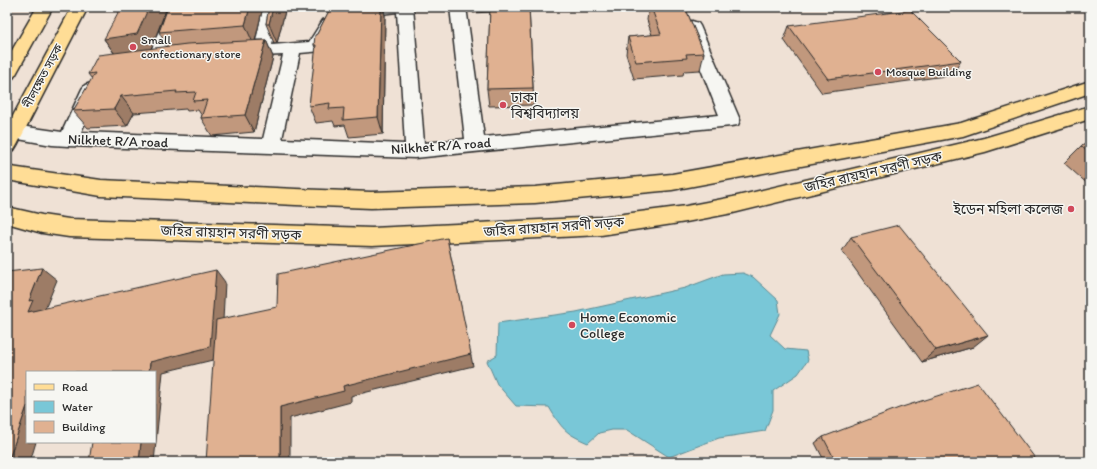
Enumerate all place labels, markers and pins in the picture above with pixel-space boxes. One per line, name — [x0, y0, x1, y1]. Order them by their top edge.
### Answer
place label: Small confectionary store — [141, 33, 241, 61]
marker: Small confectionary store — [128, 42, 138, 52]
place label: Mosque Building — [886, 65, 972, 79]
marker: Mosque Building — [873, 67, 883, 77]
place label: ঢাকা বিশ্ববিদ্যালয় — [510, 89, 579, 122]
marker: ঢাকা বিশ্ববিদ্যালয় — [498, 100, 508, 110]
place label: ইডেন মহিলা কলেজ — [952, 201, 1064, 218]
marker: ইডেন মহিলা কলেজ — [1066, 204, 1076, 214]
place label: Home Economic College — [580, 309, 676, 342]
marker: Home Economic College — [567, 320, 577, 330]

